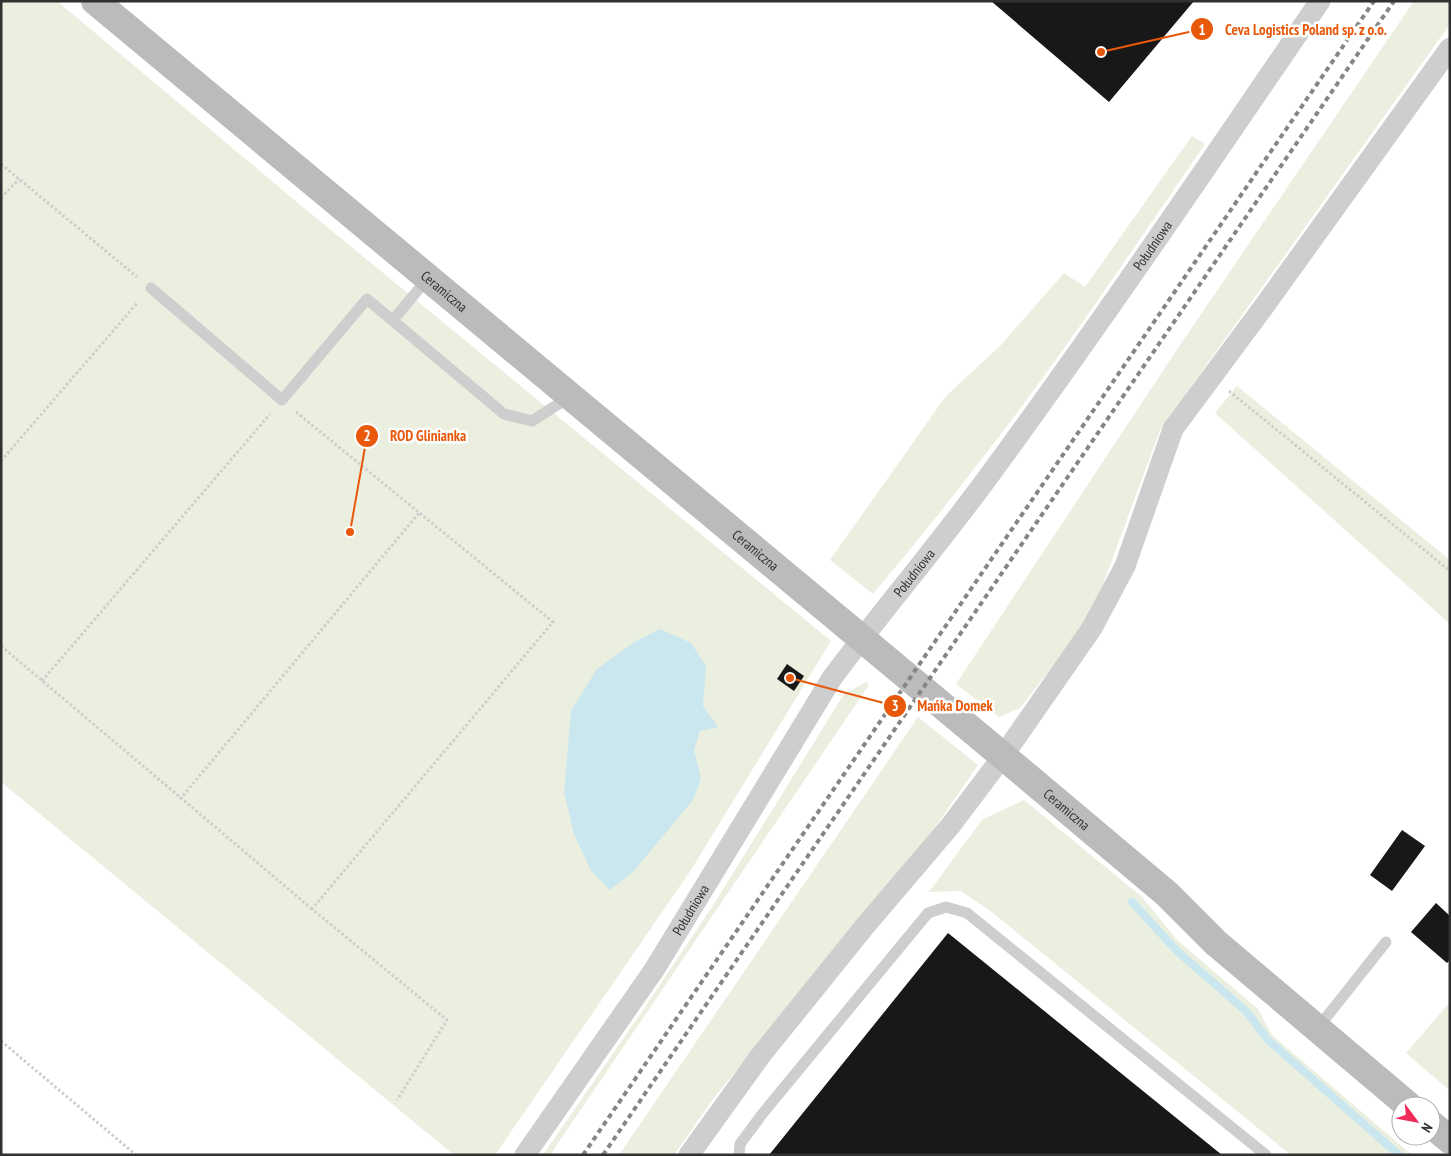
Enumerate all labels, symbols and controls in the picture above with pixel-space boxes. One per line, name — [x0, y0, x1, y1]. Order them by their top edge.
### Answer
callout: Ceva Logistics Poland sp. z o.o. — [1189, 14, 1398, 44]
text: 1 — [1198, 20, 1206, 39]
text: Ceva Logistics Poland sp. z o.o. — [1225, 20, 1387, 39]
street label: Południowa — [1129, 217, 1176, 274]
street label: Ceramiczna — [417, 267, 471, 316]
callout: ROD Glinianka — [355, 421, 476, 451]
text: 2 — [363, 426, 371, 445]
text: ROD Glinianka — [390, 426, 466, 445]
street label: Ceramiczna — [729, 526, 782, 575]
street label: Południowa — [890, 545, 939, 600]
callout: Mańka Domek — [882, 691, 1003, 721]
text: 3 — [891, 696, 899, 715]
text: Mańka Domek — [917, 696, 994, 715]
street label: Ceramiczna — [1040, 785, 1093, 834]
street label: Południowa — [668, 881, 713, 939]
north arrow — [1391, 1096, 1441, 1146]
text: N — [1417, 1120, 1437, 1136]

